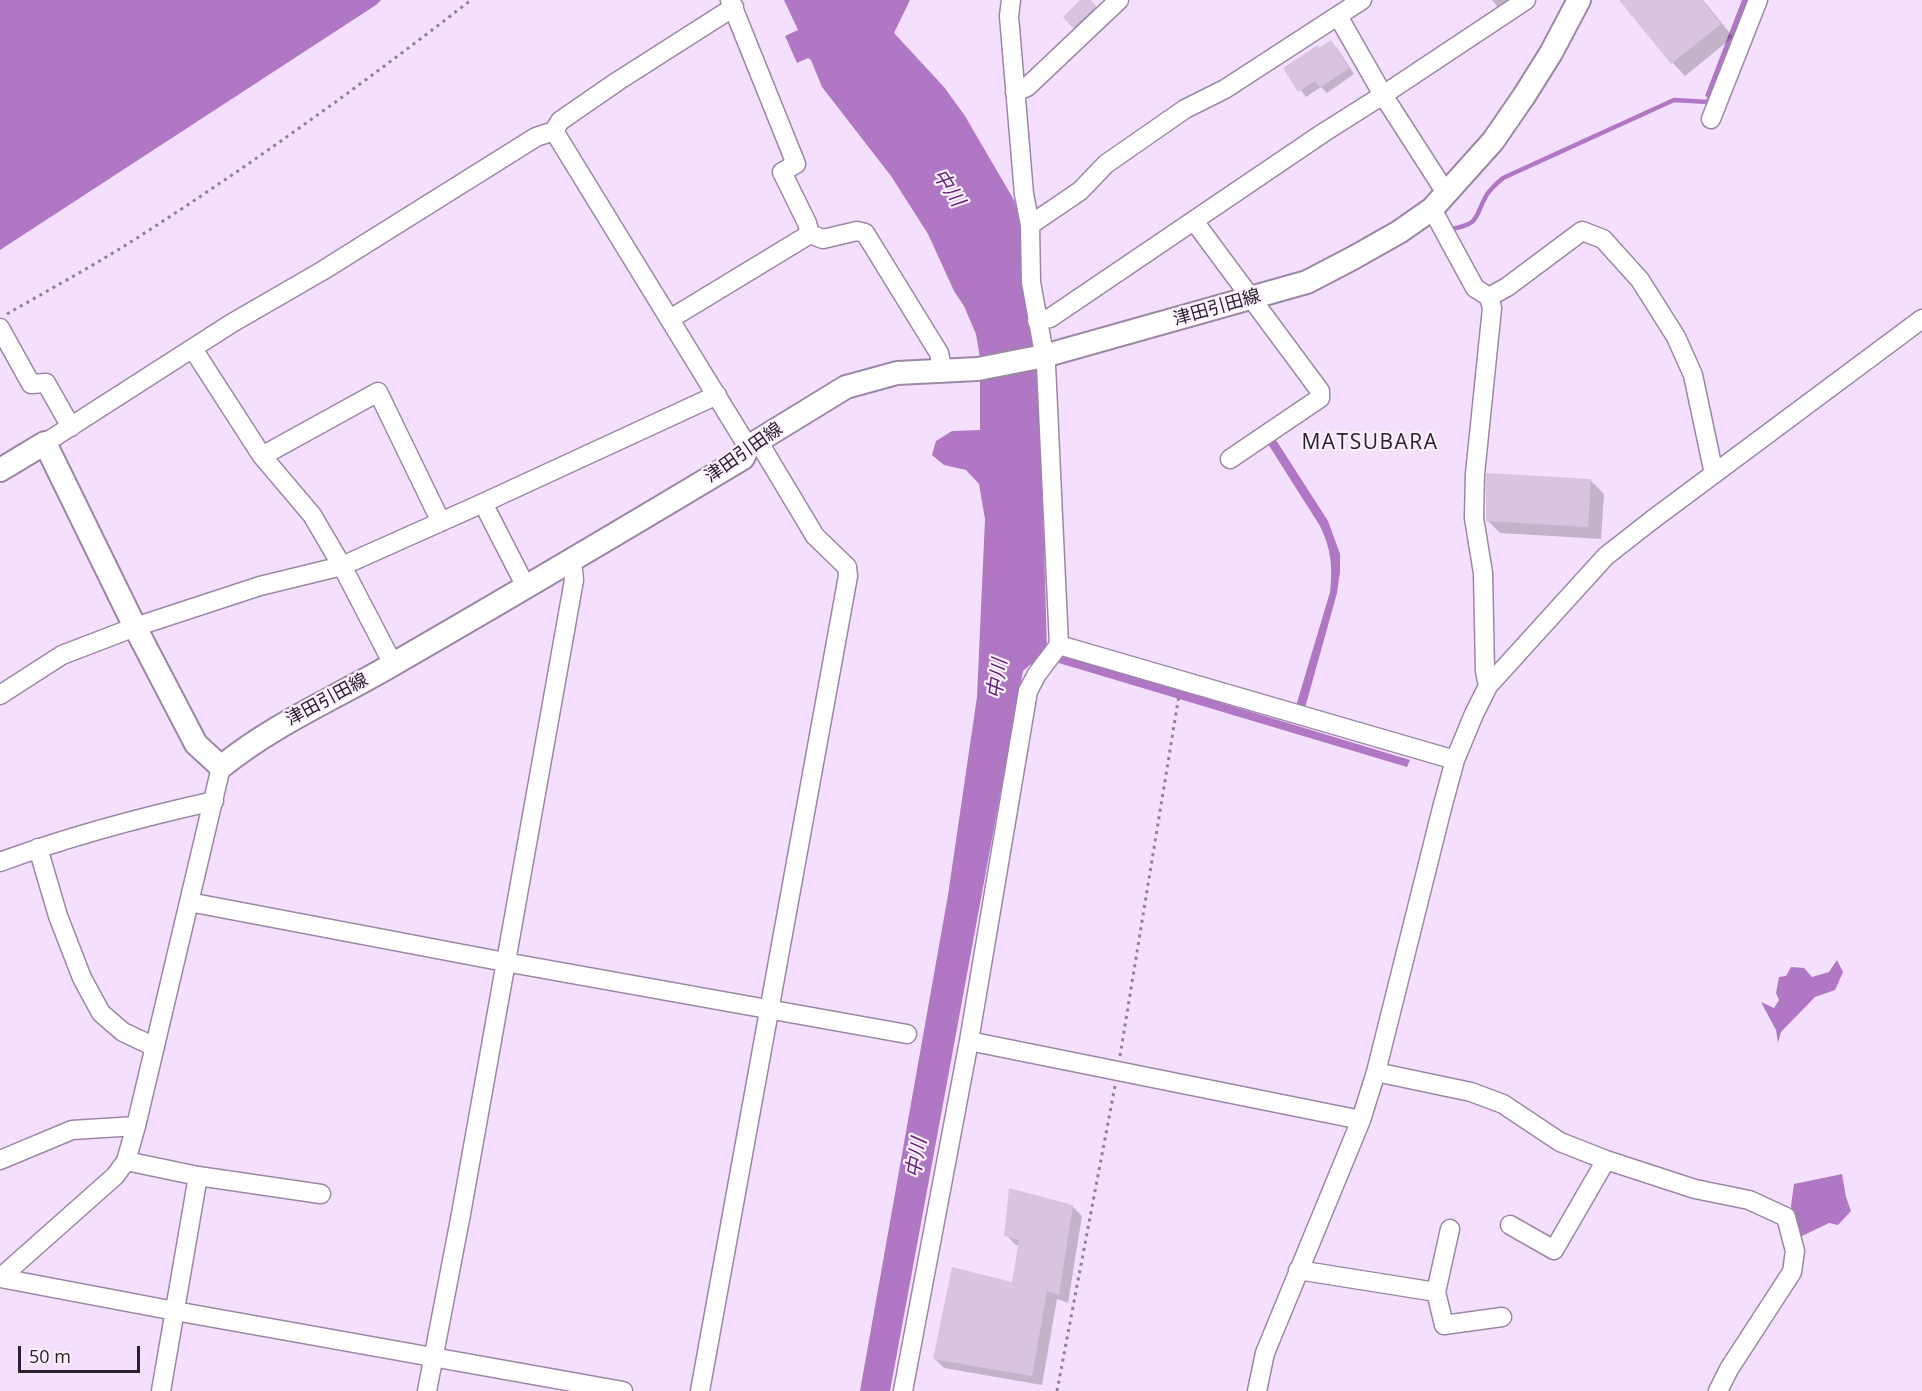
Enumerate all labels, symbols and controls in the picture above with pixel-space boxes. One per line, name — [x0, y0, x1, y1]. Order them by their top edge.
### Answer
water label: 中川 — [927, 165, 969, 211]
street label: 津田引田線 — [1171, 285, 1263, 331]
street label: 津田引田線 — [701, 418, 787, 488]
district label: MATSUBARA — [1301, 430, 1439, 456]
water label: 中川 — [983, 658, 1013, 700]
street label: 津田引田線 — [282, 669, 372, 731]
water label: 中川 — [902, 1136, 932, 1180]
scale bar — [21, 1334, 142, 1372]
text: 50 m — [29, 1344, 71, 1368]

